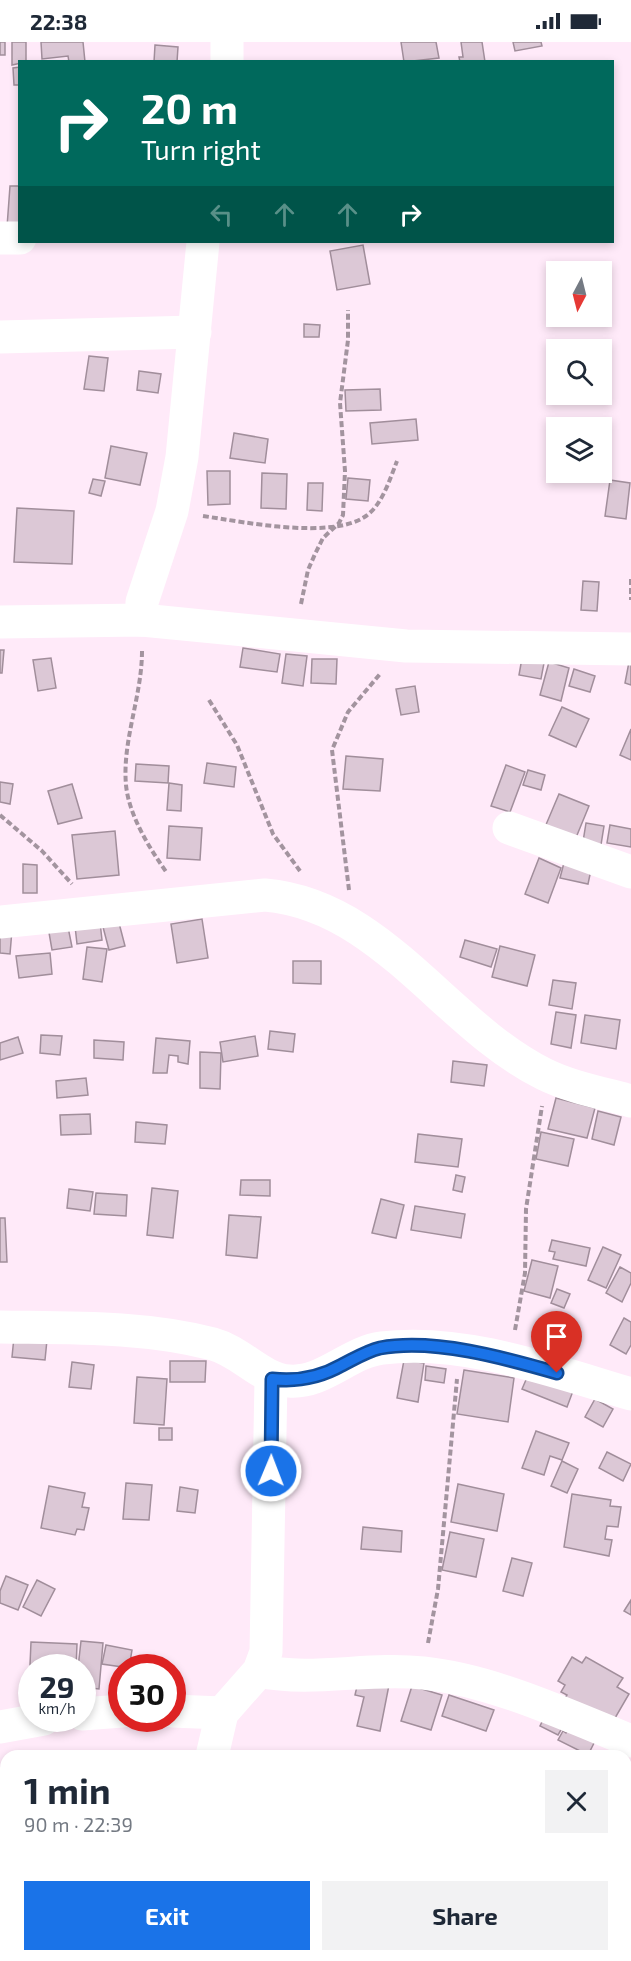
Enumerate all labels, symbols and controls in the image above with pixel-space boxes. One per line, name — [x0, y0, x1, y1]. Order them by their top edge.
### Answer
text: 22:38 — [30, 8, 87, 34]
text: 20 m — [141, 82, 238, 132]
icon: right — [42, 84, 120, 162]
text: Turn right — [141, 133, 261, 165]
icon: left — [205, 198, 238, 231]
icon: ahead — [268, 198, 301, 231]
icon: ahead — [331, 198, 364, 231]
icon: right — [394, 198, 427, 231]
north arrow — [546, 261, 612, 327]
map controls — [546, 261, 612, 483]
button: search — [546, 339, 612, 405]
button: layers — [546, 417, 612, 483]
pin — [531, 1311, 582, 1373]
icon: arrive — [540, 1320, 573, 1353]
position arrow — [239, 1439, 303, 1503]
speed limit sign: 30 — [108, 1654, 186, 1732]
text: 29 — [39, 1668, 75, 1704]
text: km/h — [38, 1699, 76, 1717]
text: 1 min — [24, 1768, 111, 1811]
button: close — [545, 1770, 608, 1833]
text: 90 m · 22:39 — [24, 1812, 133, 1836]
button: Exit — [24, 1881, 310, 1950]
button: Share — [322, 1881, 608, 1950]

